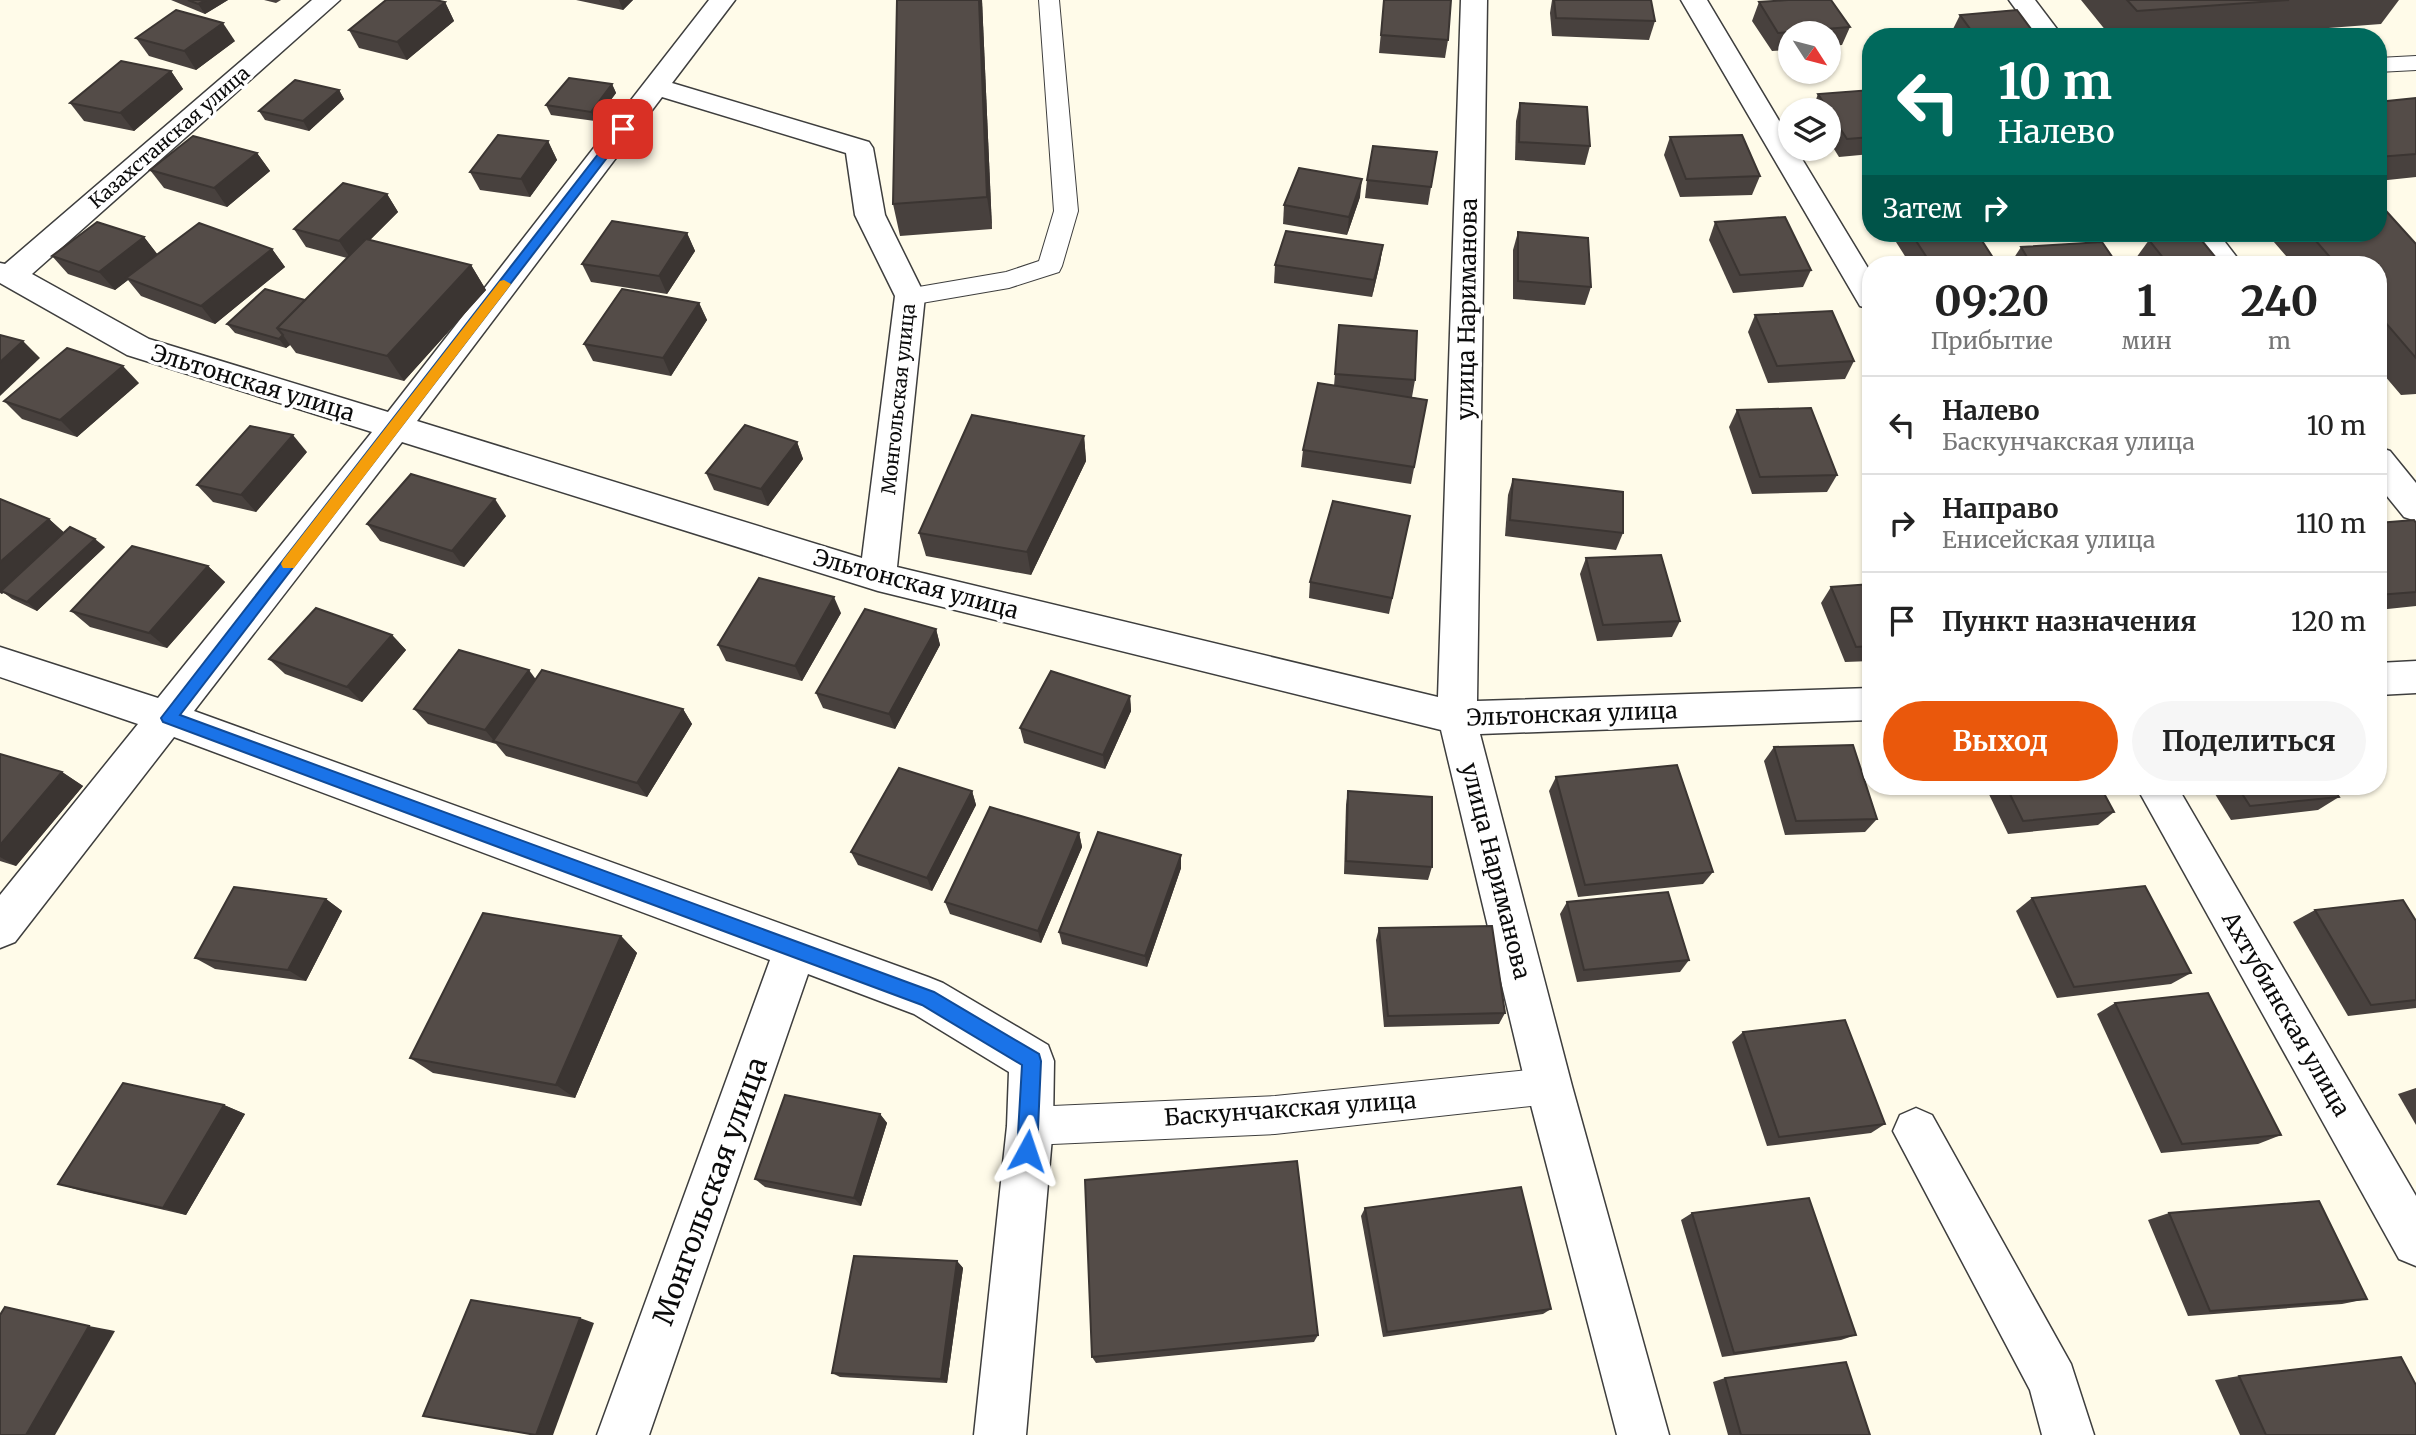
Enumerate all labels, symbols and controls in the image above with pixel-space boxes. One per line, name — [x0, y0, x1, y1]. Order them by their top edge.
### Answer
north arrow — [1778, 21, 1841, 84]
map controls — [1778, 21, 1841, 161]
text: 10 m — [1998, 51, 2112, 112]
icon: left — [1883, 56, 1974, 147]
street label: Казахстанская улица — [84, 61, 254, 213]
button: layers — [1778, 98, 1841, 161]
pin — [593, 99, 653, 159]
icon: arrive — [604, 110, 642, 148]
text: Налево — [1998, 112, 2115, 152]
icon: right — [1976, 189, 2014, 227]
text: Затем — [1883, 192, 1962, 225]
street label: улица Нариманова — [1450, 198, 1483, 420]
text: 09:20 — [1934, 275, 2049, 327]
text: 1 — [2137, 275, 2156, 327]
text: 240 — [2240, 275, 2318, 327]
street label: Монгольская улица — [876, 302, 920, 496]
text: Прибытие — [1931, 326, 2053, 355]
text: мин — [2122, 326, 2172, 355]
text: m — [2268, 326, 2291, 355]
street label: Эльтонская улица — [148, 338, 358, 427]
text: Налево — [1942, 394, 2040, 427]
icon: left — [1883, 406, 1921, 444]
text: 10 m — [2307, 409, 2366, 442]
text: Баскунчакская улица — [1942, 427, 2195, 456]
text: Направо — [1942, 492, 2059, 525]
icon: right — [1883, 504, 1921, 542]
text: 110 m — [2296, 507, 2366, 540]
text: Енисейская улица — [1942, 525, 2155, 554]
street label: Эльтонская улица — [810, 542, 1022, 625]
icon: arrive — [1883, 602, 1921, 640]
text: Пункт назначения — [1942, 605, 2196, 638]
text: 120 m — [2291, 605, 2366, 638]
street label: Эльтонская улица — [1466, 695, 1678, 732]
button: Выход — [1883, 701, 2118, 781]
button: Поделиться — [2132, 701, 2366, 781]
street label: улица Нариманова — [1456, 760, 1537, 982]
street label: Ахтубинская улица — [2215, 905, 2357, 1121]
street label: Монгольская улица — [645, 1052, 775, 1330]
street label: Баскунчакская улица — [1163, 1085, 1417, 1132]
position arrow — [990, 1114, 1064, 1188]

